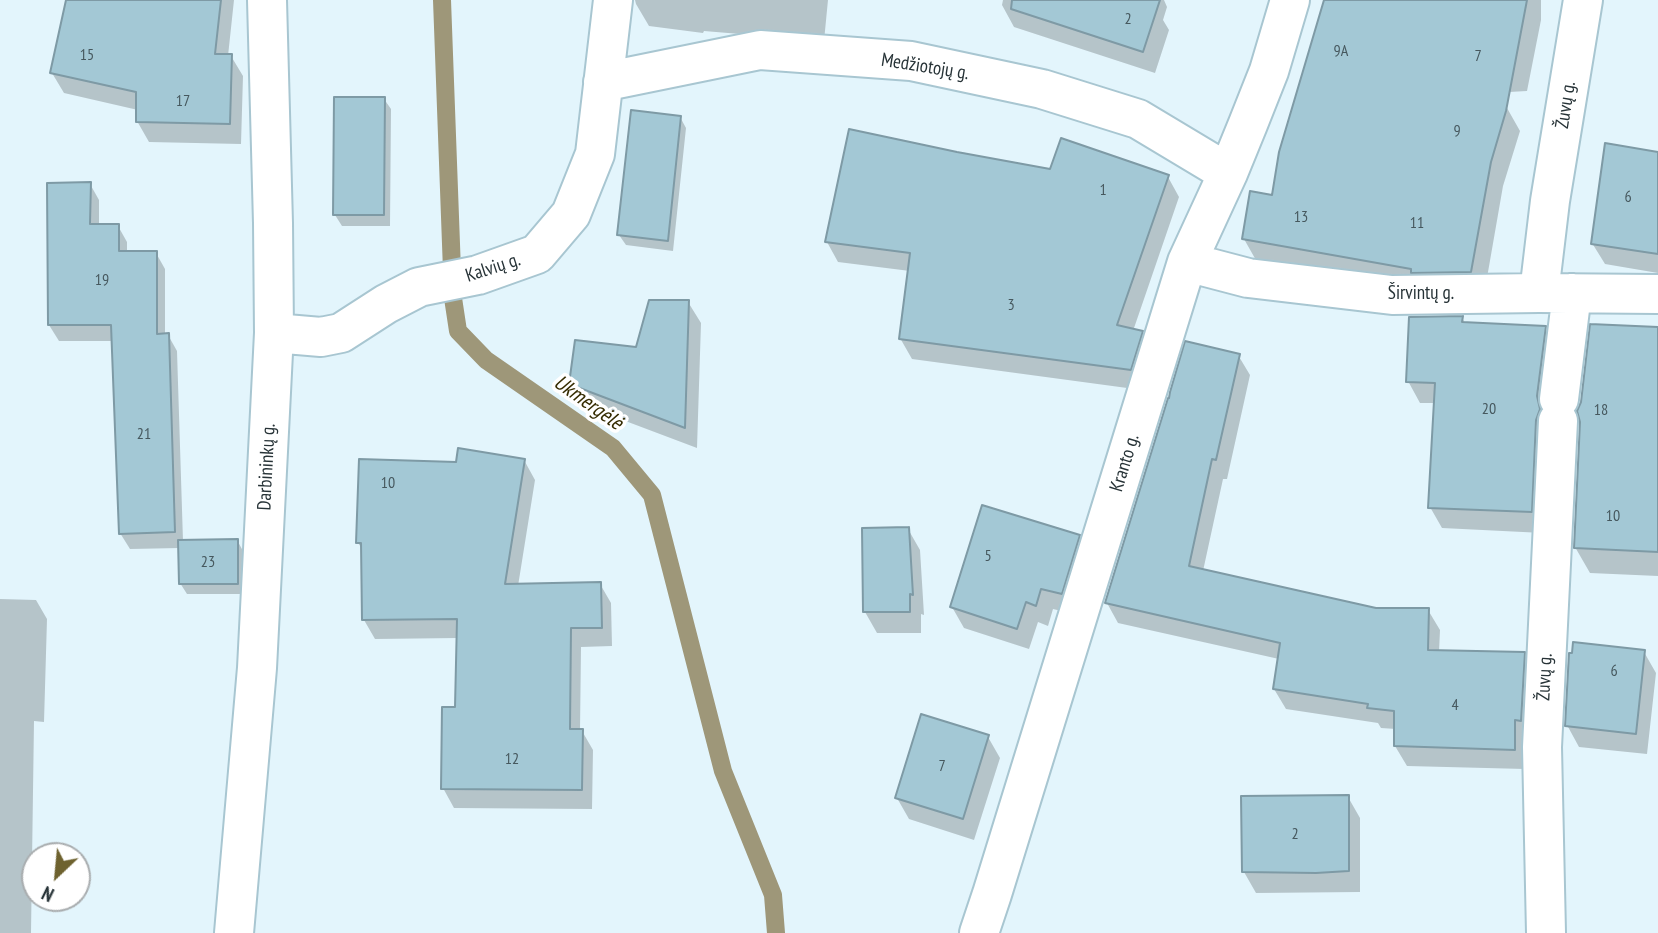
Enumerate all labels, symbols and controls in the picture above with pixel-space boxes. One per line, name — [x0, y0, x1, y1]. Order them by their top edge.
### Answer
house number: 2 — [1124, 9, 1132, 29]
house number: 9A — [1334, 41, 1348, 61]
house number: 15 — [80, 45, 94, 65]
house number: 7 — [1474, 46, 1482, 66]
street label: Medžiotojų g. — [879, 49, 971, 85]
street label: Žuvų g. — [1551, 80, 1581, 130]
house number: 17 — [176, 91, 190, 111]
house number: 9 — [1453, 121, 1461, 141]
house number: 1 — [1099, 180, 1107, 200]
house number: 6 — [1624, 187, 1632, 207]
house number: 13 — [1294, 207, 1308, 227]
house number: 11 — [1410, 213, 1424, 233]
street label: Kalvių g. — [463, 248, 523, 288]
house number: 19 — [95, 270, 109, 290]
street label: Širvintų g. — [1388, 283, 1454, 305]
house number: 3 — [1007, 295, 1015, 315]
water label: Ukmergėlė — [549, 370, 627, 436]
house number: 20 — [1482, 399, 1496, 419]
house number: 18 — [1594, 400, 1608, 420]
street label: Darbininkų g. — [253, 423, 281, 511]
house number: 21 — [137, 424, 151, 444]
street label: Kranto g. — [1105, 431, 1145, 495]
house number: 10 — [381, 473, 395, 493]
house number: 10 — [1606, 506, 1620, 526]
house number: 5 — [984, 546, 992, 566]
house number: 23 — [201, 552, 215, 572]
street label: Žuvų g. — [1532, 653, 1558, 701]
house number: 6 — [1610, 661, 1618, 681]
house number: 4 — [1451, 695, 1459, 715]
house number: 12 — [505, 749, 519, 769]
house number: 7 — [938, 756, 946, 776]
house number: 2 — [1291, 824, 1299, 844]
north arrow — [21, 842, 91, 912]
text: N — [38, 881, 58, 907]

